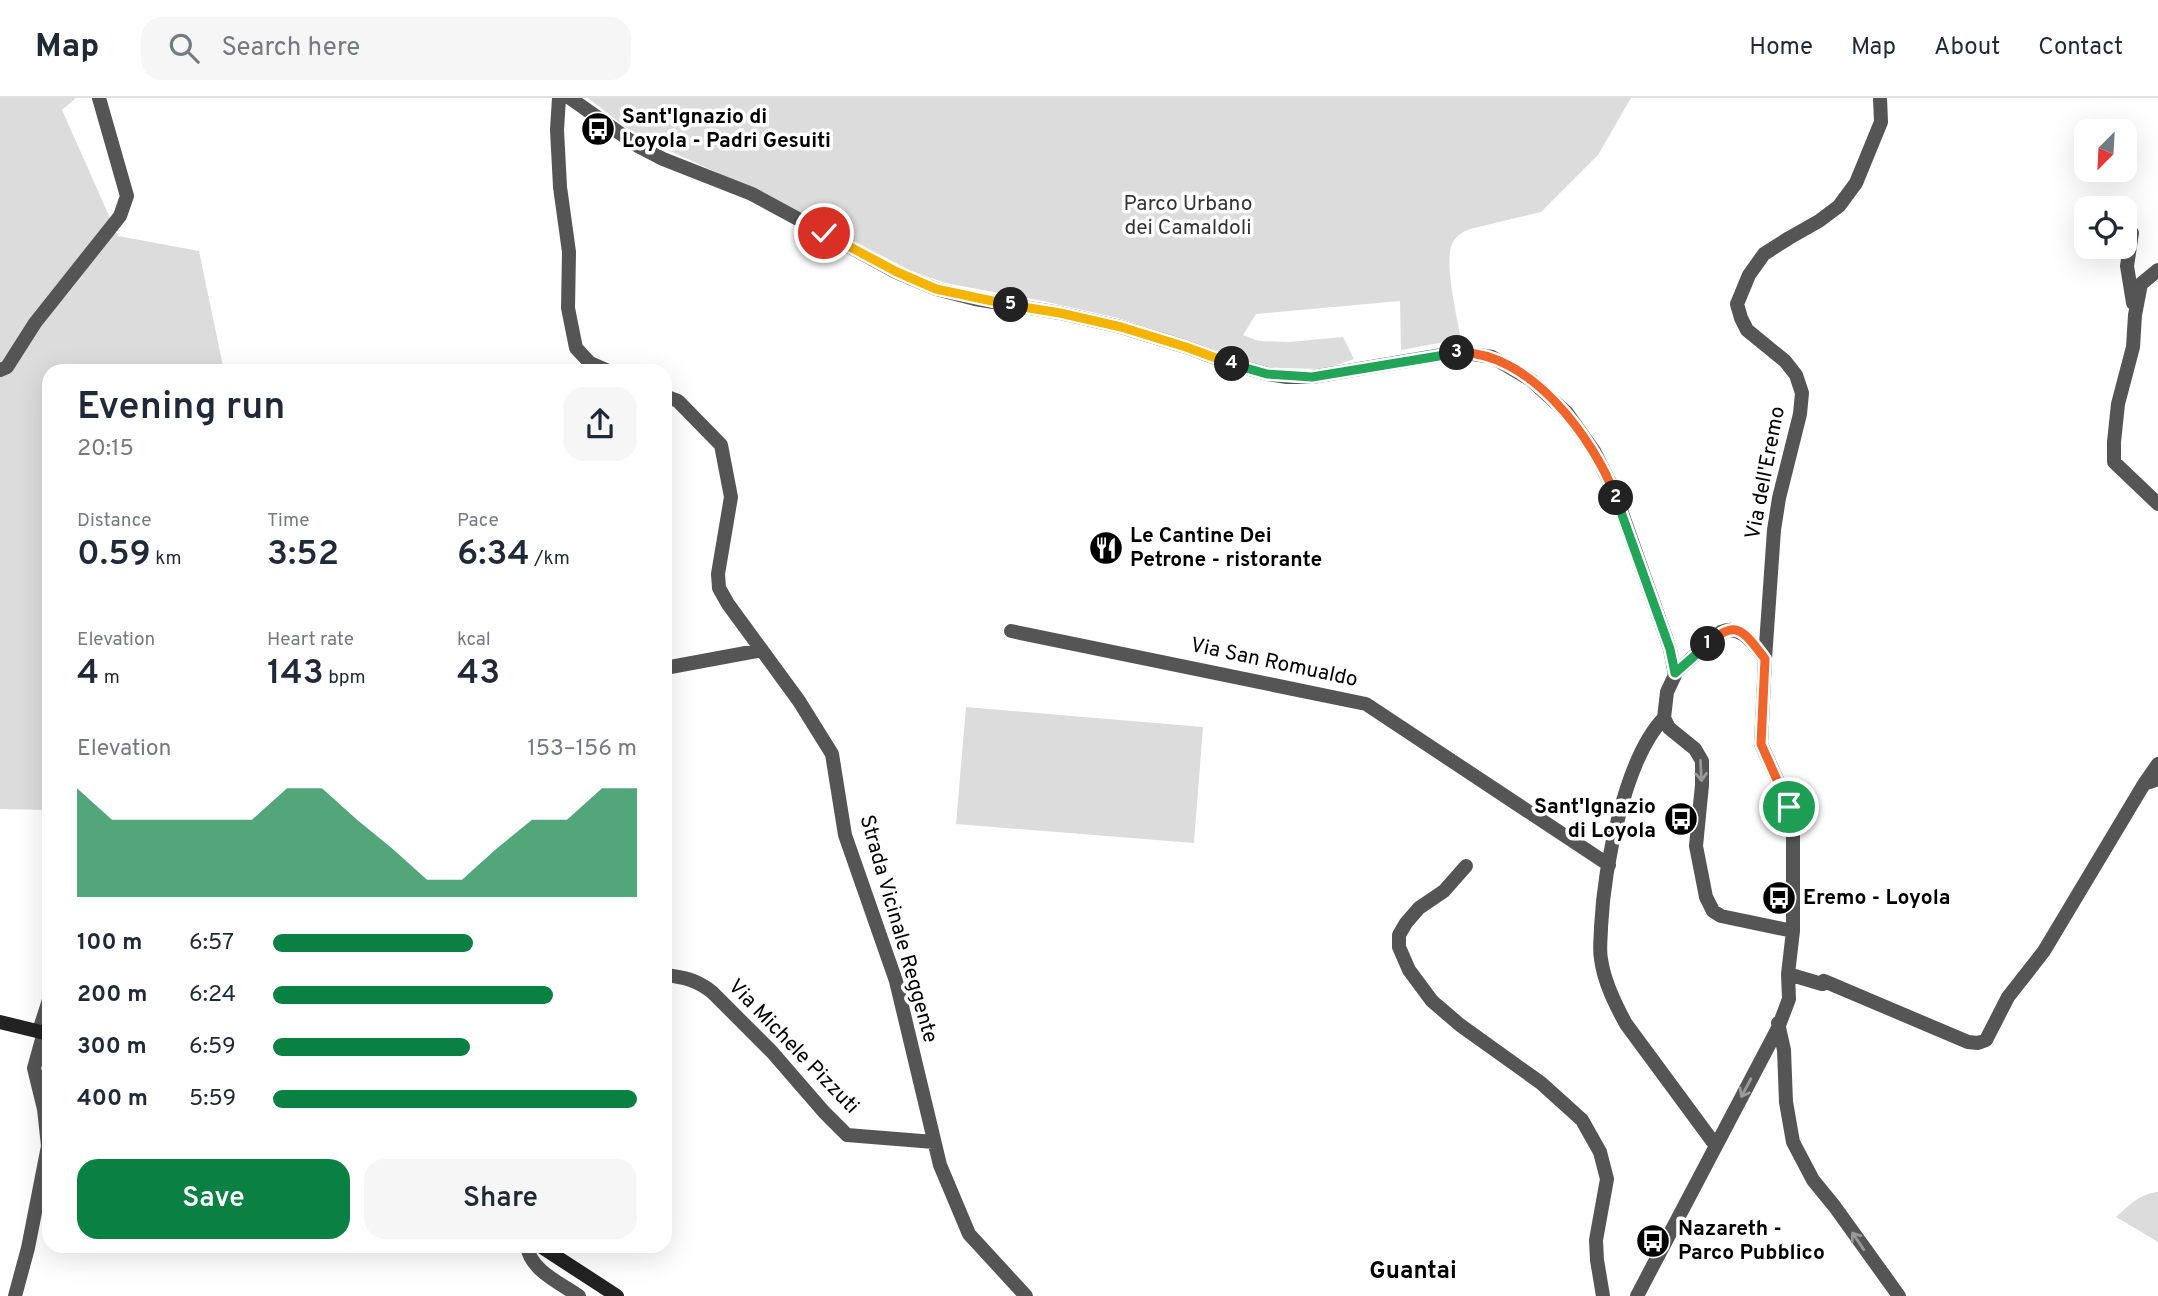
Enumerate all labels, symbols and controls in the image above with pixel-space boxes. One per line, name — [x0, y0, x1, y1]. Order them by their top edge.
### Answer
search box — [141, 17, 631, 80]
text: Map — [35, 27, 99, 69]
icon: search — [165, 29, 203, 67]
text: Search here — [221, 32, 360, 65]
text: Home — [1749, 33, 1813, 63]
text: Map — [1851, 33, 1896, 63]
text: About — [1934, 33, 2000, 63]
text: Contact — [2038, 33, 2123, 63]
place label: Sant'Ignazio di Loyola - Padri Gesuiti — [622, 104, 831, 155]
bus stop icon: Sant'Ignazio di Loyola - Padri Gesuiti — [579, 110, 617, 148]
north arrow — [2074, 119, 2137, 182]
map controls — [2074, 119, 2137, 259]
park label: Parco Urbano dei Camaldoli — [1124, 191, 1252, 242]
button: locate — [2074, 196, 2137, 259]
pin — [794, 203, 854, 263]
icon: check — [805, 214, 843, 252]
pin: 5 — [993, 288, 1028, 322]
text: 5 — [1005, 292, 1016, 316]
pin: 3 — [1440, 336, 1474, 370]
text: 3 — [1451, 340, 1462, 364]
pin: 4 — [1214, 346, 1250, 382]
text: 4 — [1225, 351, 1238, 375]
text: Evening run — [77, 384, 285, 433]
button: share — [563, 387, 637, 461]
street label: Via dell'Eremo — [1740, 404, 1792, 542]
text: 20:15 — [77, 435, 134, 464]
pin: 2 — [1598, 480, 1634, 516]
text: 2 — [1610, 485, 1621, 509]
text: Distance — [77, 509, 152, 533]
text: Time — [267, 509, 310, 533]
text: Pace — [457, 509, 499, 533]
place label: Le Cantine Dei Petrone - ristorante — [1130, 523, 1322, 574]
restaurant icon: Le Cantine Dei Petrone - ristorante — [1087, 529, 1125, 567]
text: 0.59 — [77, 533, 151, 577]
text: 3:52 — [267, 533, 339, 577]
text: 6:34 — [457, 533, 530, 577]
text: km — [151, 547, 182, 571]
text: /km — [530, 547, 570, 571]
pin: 1 — [1690, 626, 1726, 662]
text: Elevation — [77, 628, 155, 652]
text: Heart rate — [267, 628, 354, 652]
text: kcal — [457, 628, 491, 652]
text: 1 — [1704, 631, 1711, 655]
street label: Via San Romualdo — [1188, 632, 1360, 694]
text: 4 — [77, 652, 99, 696]
text: 143 — [267, 652, 324, 696]
text: 43 — [457, 652, 500, 696]
text: m — [99, 666, 120, 690]
text: bpm — [324, 666, 366, 690]
text: Elevation — [77, 735, 172, 764]
text: 153–156 m — [527, 735, 637, 764]
one-way arrow — [1695, 759, 1708, 781]
pin — [1759, 777, 1819, 837]
icon: arrive — [1770, 788, 1808, 826]
place label: Sant'Ignazio di Loyola — [1534, 794, 1656, 845]
bus stop icon: Sant'Ignazio di Loyola — [1662, 800, 1700, 838]
street label: Strada Vicinale Reggente — [853, 812, 943, 1046]
bus stop icon: Eremo - Loyola — [1760, 879, 1798, 917]
place label: Eremo - Loyola — [1803, 885, 1950, 912]
text: 100 m — [77, 929, 142, 958]
text: 6:57 — [189, 929, 234, 958]
street label: Via Michele Pizzuti — [722, 974, 864, 1120]
text: 200 m — [77, 981, 147, 1010]
text: 6:24 — [189, 981, 236, 1010]
text: 300 m — [77, 1033, 147, 1062]
text: 6:59 — [189, 1033, 236, 1062]
one-way arrow — [1739, 1078, 1753, 1098]
text: 400 m — [77, 1085, 148, 1114]
text: 5:59 — [189, 1085, 236, 1114]
button: Save — [77, 1159, 350, 1239]
button: Share — [364, 1159, 637, 1239]
place label: Nazareth - Parco Pubblico — [1678, 1216, 1825, 1267]
bus stop icon: Nazareth - Parco Pubblico — [1634, 1222, 1672, 1260]
one-way arrow — [1851, 1232, 1866, 1251]
district label: Guantai — [1369, 1257, 1457, 1287]

